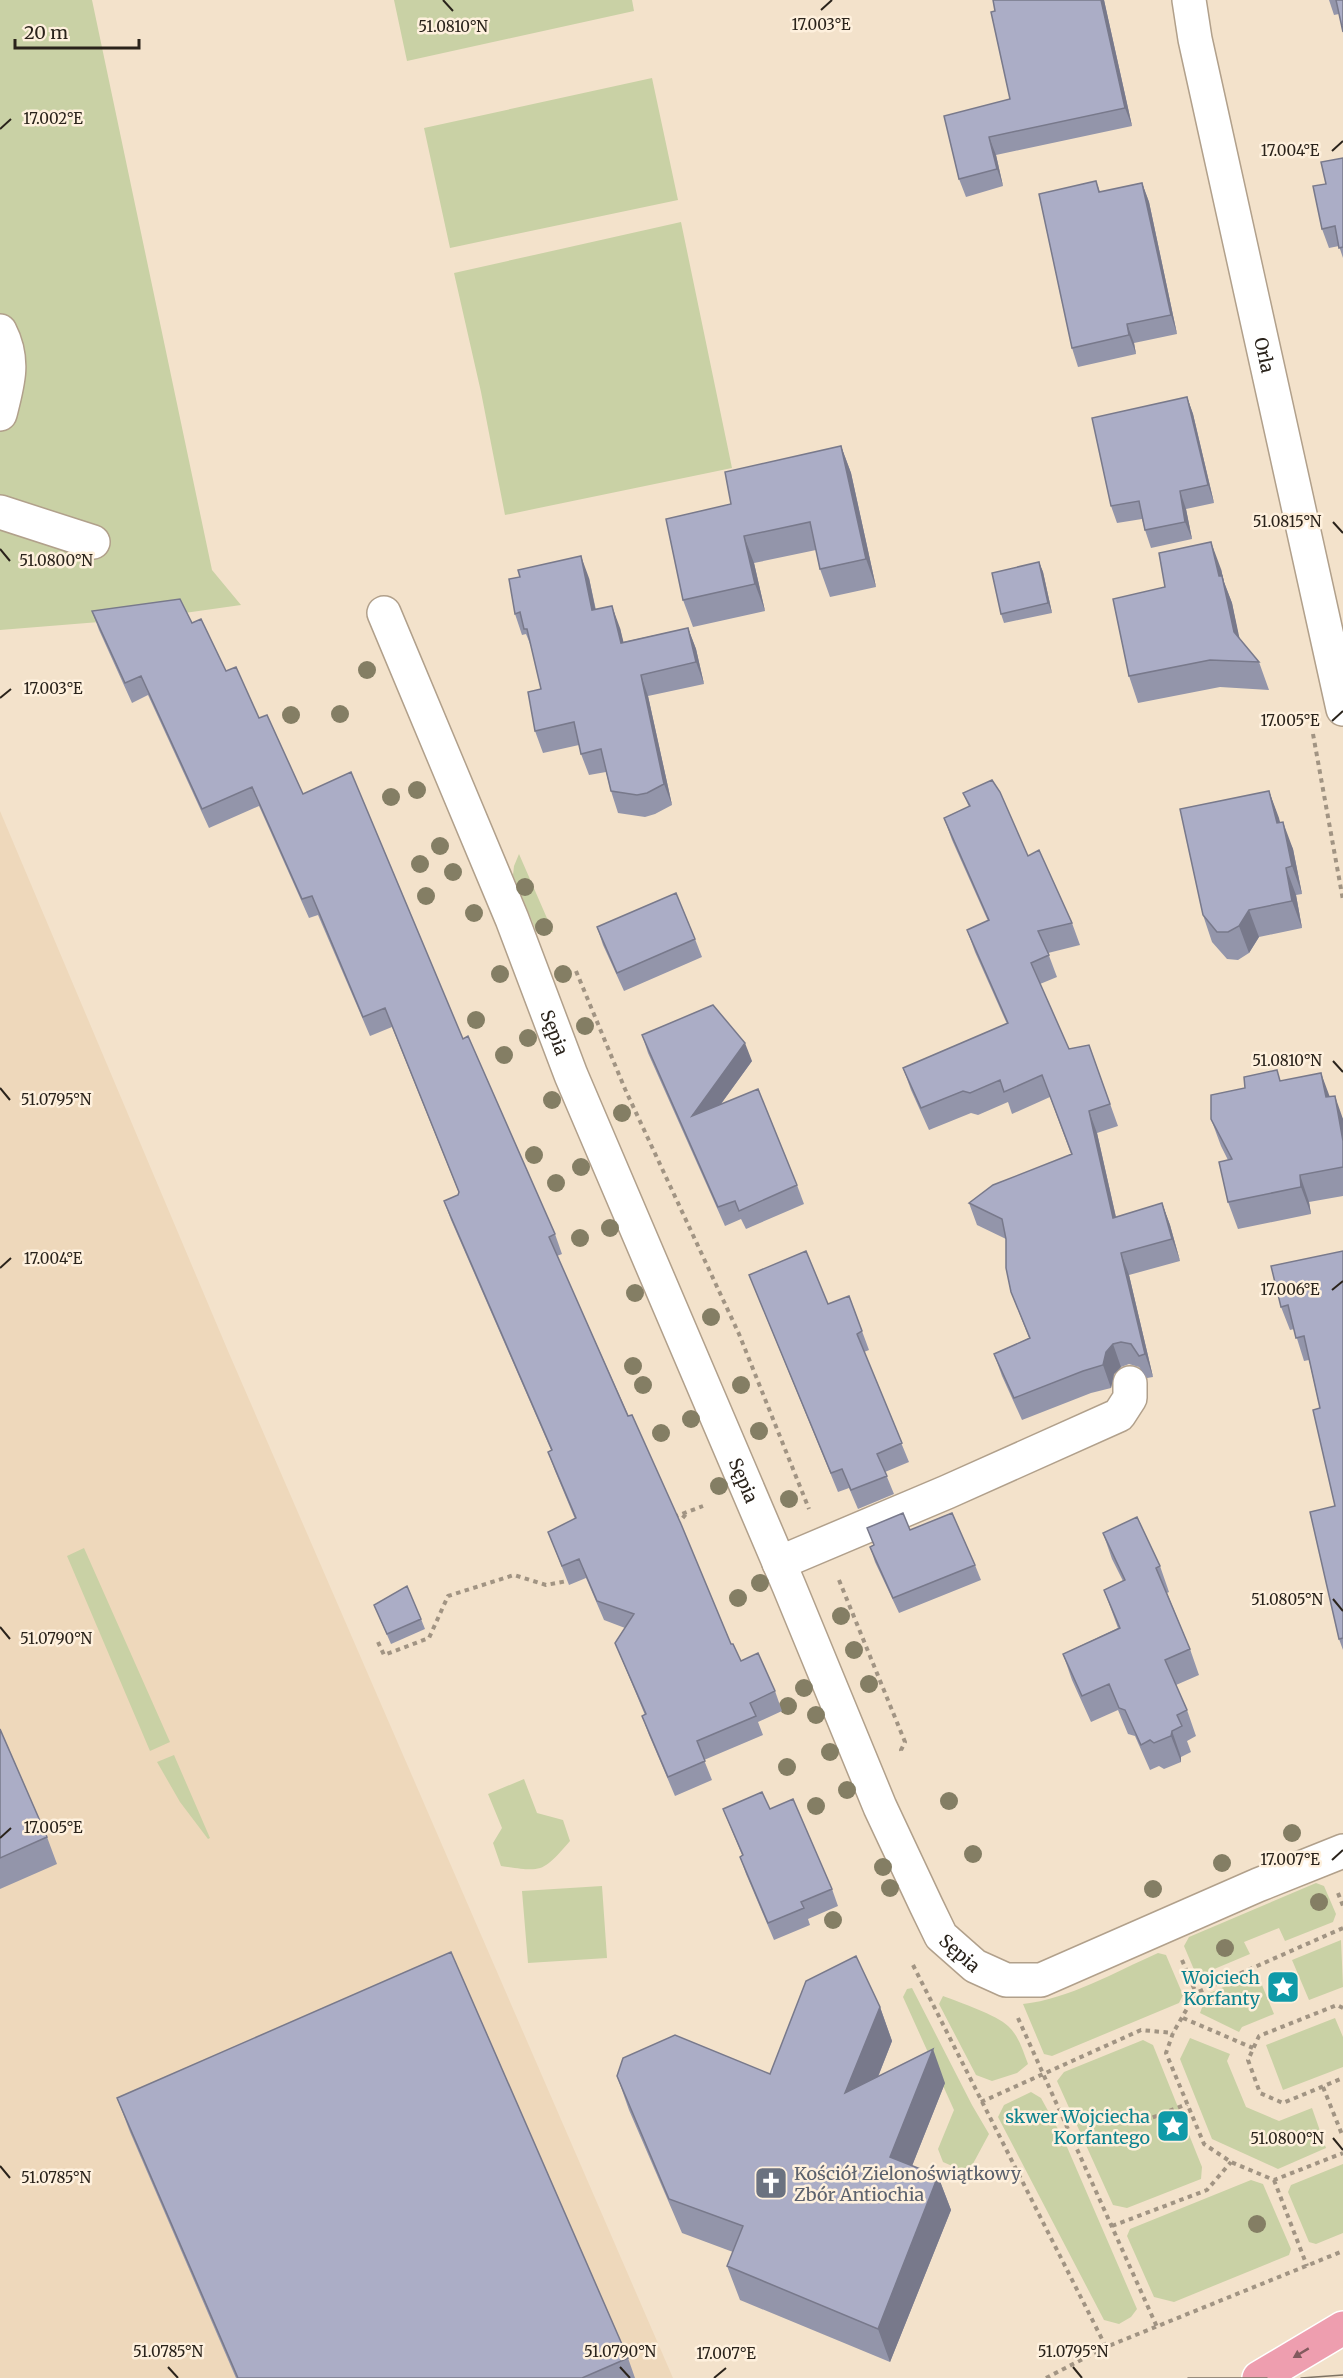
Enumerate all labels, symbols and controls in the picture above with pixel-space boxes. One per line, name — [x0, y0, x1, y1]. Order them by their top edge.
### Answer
scale bar — [15, 12, 140, 50]
text: 17.003°E — [792, 15, 851, 34]
text: 51.0810°N — [418, 17, 488, 36]
text: 20 m — [24, 21, 68, 44]
text: 17.002°E — [23, 109, 83, 128]
text: 17.004°E — [1261, 141, 1320, 160]
street label: Orla — [1250, 335, 1280, 375]
text: 51.0815°N — [1253, 512, 1322, 531]
text: 51.0800°N — [19, 551, 93, 570]
text: 17.003°E — [24, 679, 83, 698]
text: 17.005°E — [1260, 711, 1320, 730]
street label: Sępia — [536, 1006, 574, 1059]
text: 51.0810°N — [1252, 1051, 1322, 1070]
text: 51.0795°N — [21, 1090, 92, 1109]
text: 17.004°E — [24, 1249, 83, 1268]
text: 17.006°E — [1260, 1280, 1320, 1299]
street label: Sępia — [724, 1454, 764, 1507]
text: 51.0805°N — [1251, 1590, 1323, 1609]
text: 51.0790°N — [20, 1629, 92, 1648]
text: 17.005°E — [23, 1818, 83, 1837]
text: 17.007°E — [1260, 1850, 1320, 1869]
street label: Sępia — [935, 1929, 985, 1977]
place label: Wojciech Korfanty — [1181, 1966, 1261, 2010]
place icon: Wojciech Korfanty — [1265, 1969, 1301, 2005]
place label: skwer Wojciecha Korfantego — [1005, 2105, 1150, 2149]
place icon: skwer Wojciecha Korfantego — [1155, 2108, 1191, 2144]
text: 51.0800°N — [1250, 2129, 1324, 2148]
place label: Kościół Zielonoświątkowy Zbór Antiochia — [794, 2162, 1022, 2206]
church icon: Kościół Zielonoświątkowy Zbór Antiochia — [753, 2165, 789, 2201]
text: 51.0785°N — [21, 2168, 91, 2187]
text: 51.0785°N — [133, 2342, 203, 2361]
text: 51.0790°N — [584, 2342, 656, 2361]
text: 51.0795°N — [1038, 2342, 1109, 2361]
text: 17.007°E — [696, 2344, 756, 2363]
one-way arrow — [1293, 2347, 1309, 2358]

